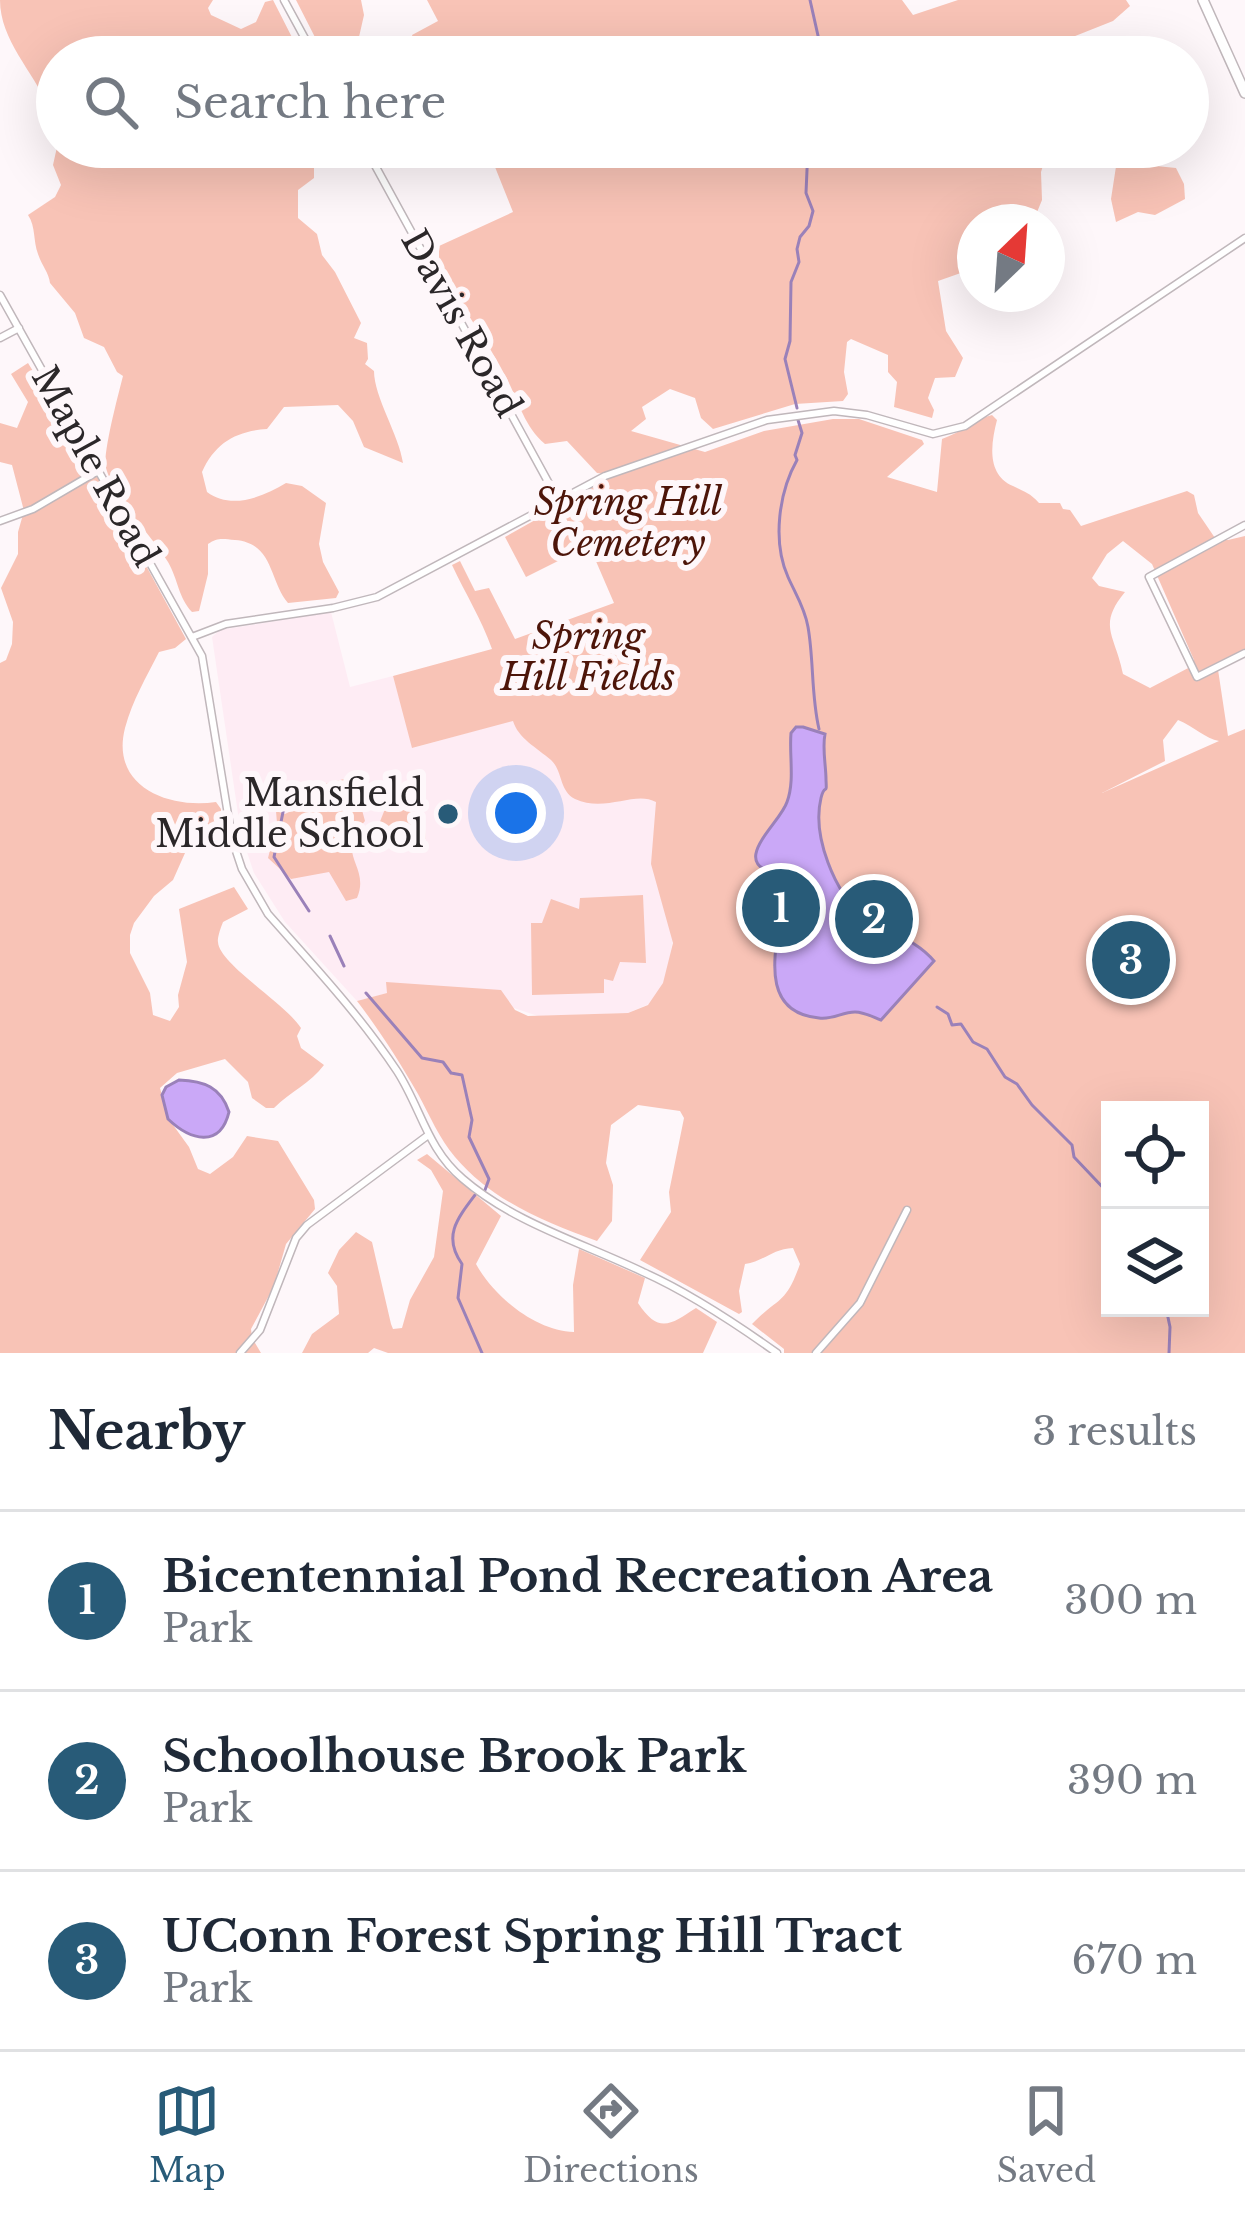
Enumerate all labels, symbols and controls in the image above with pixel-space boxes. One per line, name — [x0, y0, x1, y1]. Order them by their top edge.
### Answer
search box — [36, 36, 1209, 168]
icon: search — [78, 69, 144, 135]
text: Search here — [174, 74, 446, 130]
north arrow — [957, 204, 1065, 312]
street label: Davis Road — [392, 222, 532, 425]
street label: Maple Road — [22, 358, 169, 574]
park label: Spring Hill Cemetery — [534, 480, 723, 566]
park label: Spring Hill Fields — [499, 614, 675, 700]
place label: Mansfield Middle School — [155, 771, 424, 857]
your location — [486, 783, 546, 843]
marker: Mansfield Middle School — [435, 801, 461, 827]
pin: 1 — [742, 863, 820, 953]
pin: 2 — [835, 874, 913, 964]
pin: 3 — [1092, 915, 1170, 1005]
map controls — [1101, 1101, 1209, 1317]
button: locate — [1101, 1101, 1209, 1209]
button: layers — [1101, 1209, 1209, 1317]
text: Nearby — [48, 1400, 245, 1463]
text: 3 results — [1032, 1407, 1197, 1456]
text: Bicentennial Pond Recreation Area — [162, 1548, 993, 1604]
text: 1 — [78, 1576, 96, 1625]
text: 300 m — [1064, 1576, 1197, 1625]
text: Park — [162, 1604, 253, 1653]
text: Schoolhouse Brook Park — [162, 1728, 746, 1784]
text: 2 — [74, 1756, 100, 1805]
text: 390 m — [1067, 1756, 1197, 1805]
text: Park — [162, 1784, 253, 1833]
text: UConn Forest Spring Hill Tract — [162, 1908, 902, 1964]
text: 3 — [75, 1936, 99, 1985]
text: 670 m — [1071, 1936, 1197, 1985]
text: Park — [162, 1964, 253, 2013]
tab: Map — [149, 2078, 226, 2191]
tab: Directions — [523, 2078, 699, 2191]
tab: Saved — [997, 2078, 1096, 2191]

